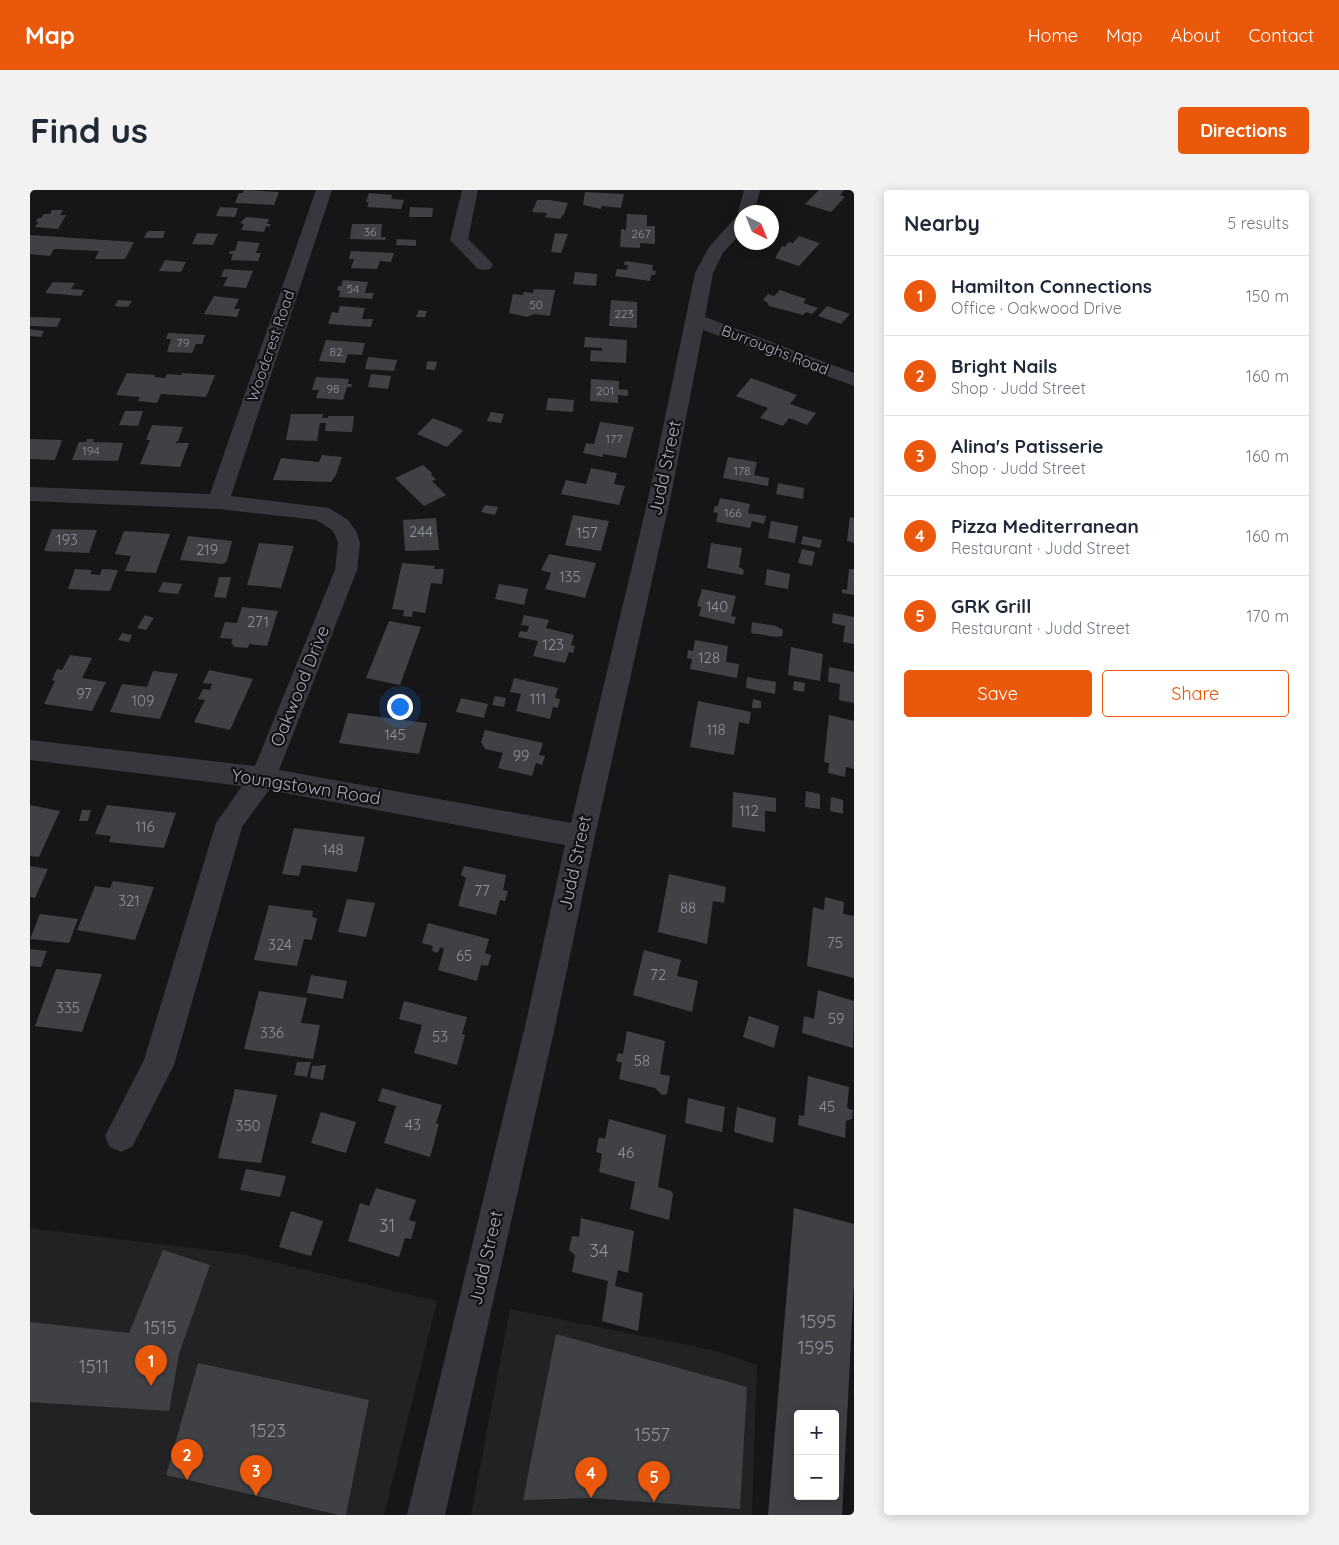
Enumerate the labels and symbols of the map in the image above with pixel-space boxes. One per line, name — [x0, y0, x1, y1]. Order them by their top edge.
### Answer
north arrow — [734, 205, 779, 250]
house number: 36 — [364, 224, 377, 239]
house number: 267 — [631, 226, 651, 241]
house number: 54 — [347, 281, 359, 296]
street label: Woodcrest Road — [243, 288, 298, 404]
house number: 50 — [529, 297, 543, 312]
house number: 223 — [614, 306, 634, 321]
street label: Burroughs Road — [719, 320, 831, 379]
house number: 79 — [177, 335, 190, 350]
house number: 82 — [329, 344, 343, 359]
house number: 98 — [326, 381, 340, 396]
house number: 201 — [596, 383, 614, 398]
street label: Judd Street — [643, 418, 686, 517]
house number: 177 — [606, 431, 622, 446]
house number: 194 — [82, 443, 100, 458]
house number: 178 — [733, 463, 751, 478]
house number: 166 — [724, 505, 742, 520]
house number: 244 — [409, 522, 433, 541]
house number: 157 — [576, 523, 598, 542]
house number: 193 — [56, 530, 78, 549]
house number: 219 — [196, 540, 218, 559]
house number: 135 — [559, 567, 581, 586]
house number: 140 — [706, 597, 728, 616]
house number: 271 — [247, 612, 269, 631]
street label: Oakwood Drive — [265, 622, 334, 750]
house number: 123 — [542, 635, 564, 654]
house number: 128 — [698, 648, 720, 667]
house number: 97 — [76, 684, 92, 703]
house number: 111 — [530, 689, 546, 708]
house number: 109 — [132, 691, 154, 710]
your location — [387, 694, 413, 720]
house number: 118 — [706, 720, 726, 739]
house number: 145 — [384, 725, 406, 744]
house number: 99 — [513, 746, 529, 765]
street label: Youngstown Road — [230, 763, 382, 810]
house number: 112 — [739, 801, 759, 820]
street label: Judd Street — [553, 813, 596, 912]
house number: 116 — [135, 817, 155, 836]
house number: 148 — [322, 840, 344, 859]
house number: 77 — [474, 881, 490, 900]
house number: 321 — [118, 891, 140, 910]
house number: 88 — [680, 898, 696, 917]
house number: 75 — [827, 933, 843, 952]
house number: 324 — [268, 935, 292, 954]
house number: 65 — [456, 946, 472, 965]
house number: 72 — [650, 965, 666, 984]
house number: 335 — [56, 998, 80, 1017]
house number: 59 — [828, 1009, 844, 1028]
house number: 336 — [260, 1023, 284, 1042]
house number: 53 — [432, 1027, 448, 1046]
house number: 58 — [634, 1051, 650, 1070]
house number: 45 — [819, 1097, 835, 1116]
house number: 43 — [405, 1115, 421, 1134]
house number: 350 — [236, 1116, 261, 1135]
house number: 46 — [618, 1143, 634, 1162]
street label: Judd Street — [463, 1208, 508, 1307]
house number: 31 — [379, 1214, 395, 1237]
house number: 34 — [590, 1239, 608, 1262]
house number: 1595 — [800, 1310, 836, 1333]
house number: 1515 — [144, 1316, 176, 1339]
house number: 1595 — [798, 1336, 834, 1359]
pin: 1 — [135, 1345, 167, 1386]
house number: 1511 — [79, 1355, 109, 1378]
house number: 1523 — [250, 1419, 286, 1442]
house number: 1557 — [634, 1423, 670, 1446]
pin: 2 — [171, 1439, 203, 1480]
pin: 3 — [240, 1455, 272, 1496]
pin: 4 — [575, 1457, 607, 1498]
pin: 5 — [638, 1461, 670, 1502]

